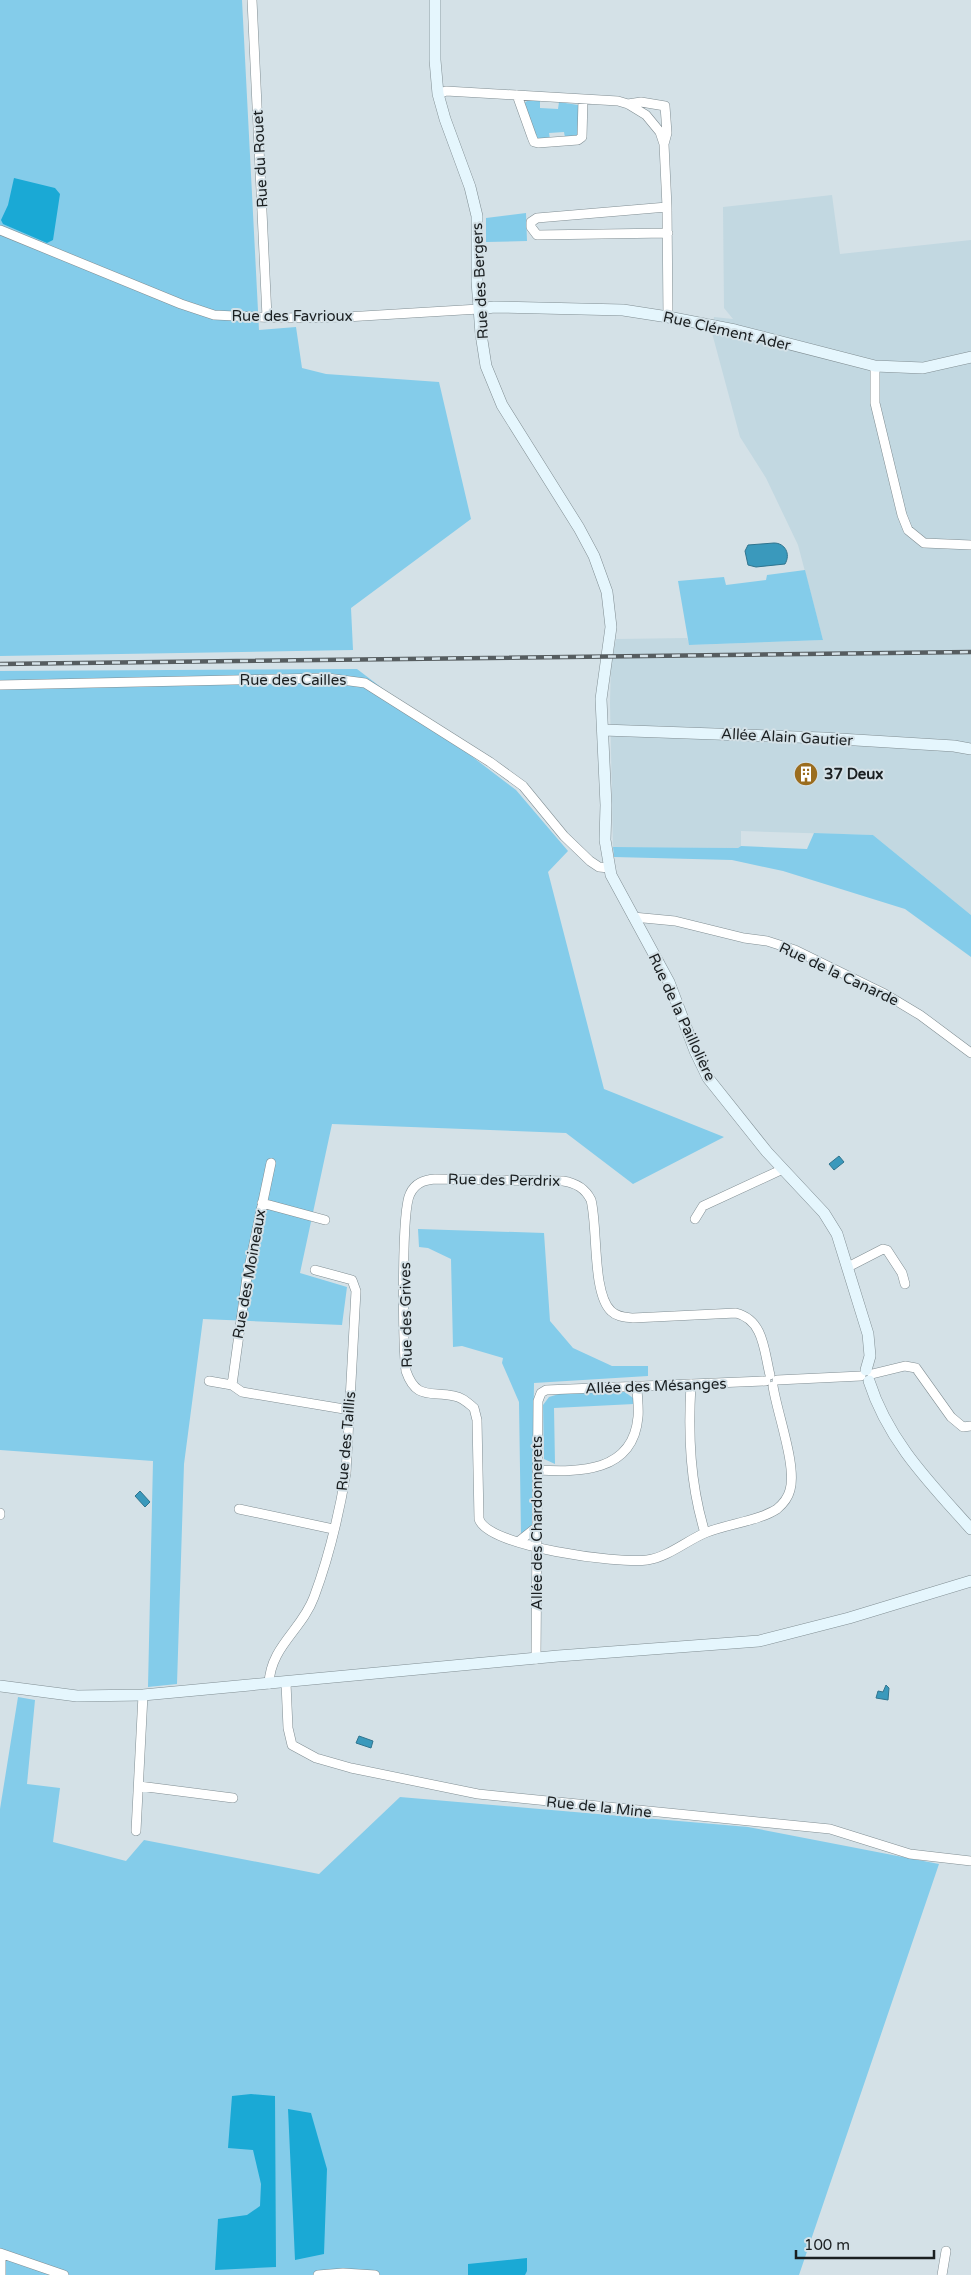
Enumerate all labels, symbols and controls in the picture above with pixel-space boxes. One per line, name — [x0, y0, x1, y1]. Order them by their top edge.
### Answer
street label: Rue du Rouet — [248, 109, 272, 208]
street label: Rue des Bergers — [468, 222, 492, 340]
street label: Rue des Favrioux — [231, 307, 353, 325]
street label: Rue Clément Ader — [661, 308, 793, 354]
street label: Rue des Cailles — [239, 671, 347, 689]
street label: Allée Alain Gautier — [721, 725, 854, 749]
building icon: 37 Deux — [793, 761, 819, 787]
place label: 37 Deux — [824, 765, 883, 783]
street label: Rue de la Canarde — [776, 938, 902, 1010]
street label: Rue de la Paillolière — [645, 950, 719, 1084]
street label: Rue des Perdrix — [448, 1170, 560, 1190]
street label: Rue des Moineaux — [229, 1208, 269, 1340]
street label: Rue des Grives — [396, 1262, 416, 1368]
street label: Allée des Mésanges — [585, 1375, 727, 1397]
street label: Rue des Taillis — [333, 1391, 359, 1491]
street label: Allée des Chardonnerets — [528, 1436, 546, 1610]
street label: Rue de la Mine — [545, 1793, 653, 1821]
scale bar — [796, 2228, 934, 2260]
text: 100 m — [804, 2236, 850, 2254]

